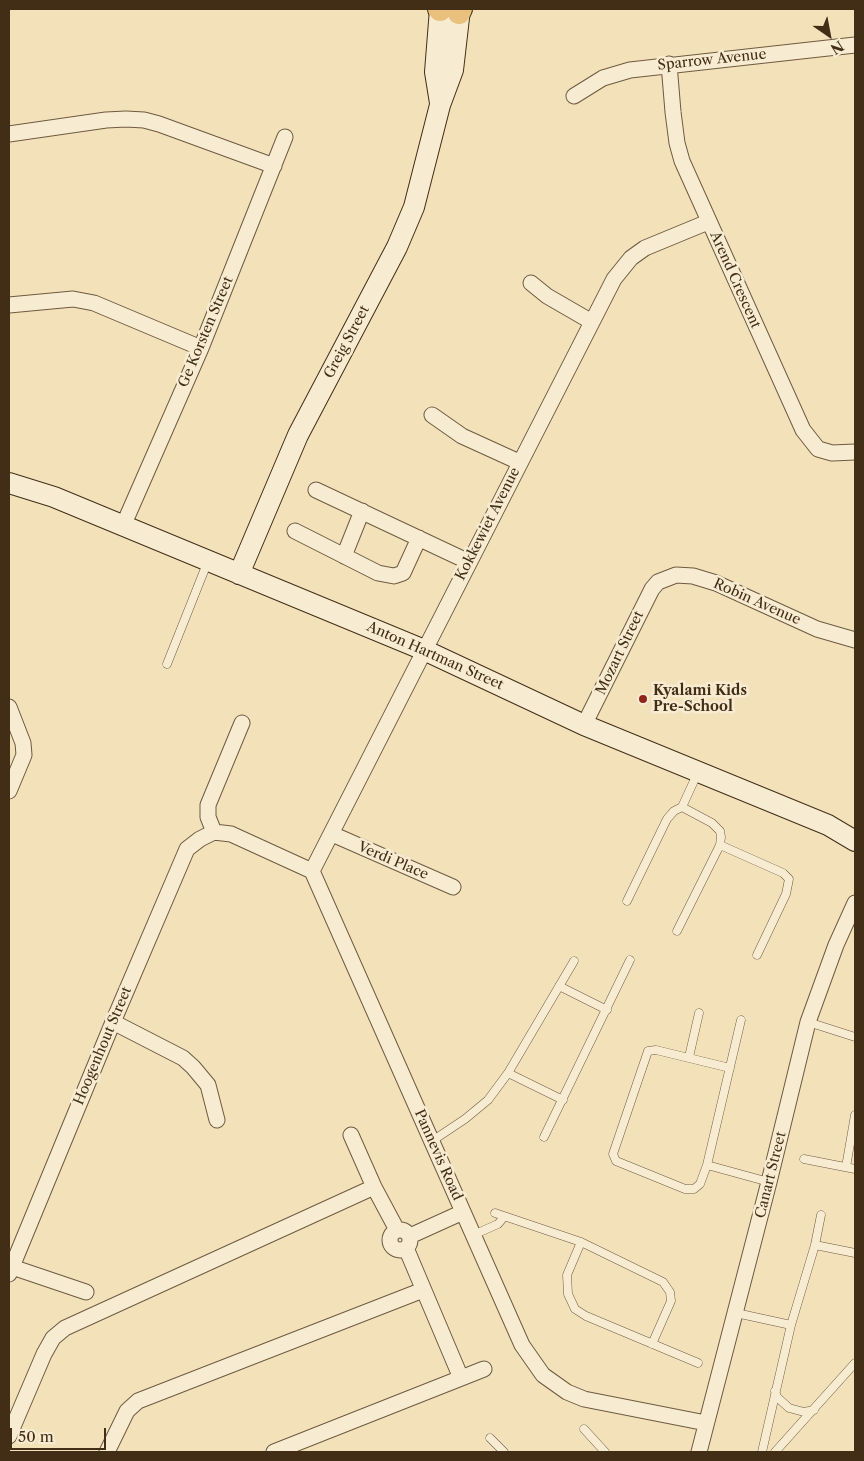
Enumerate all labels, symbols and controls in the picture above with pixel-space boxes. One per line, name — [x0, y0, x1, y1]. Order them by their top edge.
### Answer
north arrow — [804, 10, 854, 60]
text: N — [827, 37, 847, 58]
street label: Sparrow Avenue — [657, 46, 767, 74]
street label: Arend Crescent — [706, 229, 764, 331]
street label: Ge Korsten Street — [175, 274, 237, 390]
street label: Greig Street — [321, 303, 373, 381]
street label: Kokkewiet Avenue — [452, 465, 524, 583]
street label: Robin Avenue — [711, 575, 803, 629]
street label: Mozart Street — [592, 608, 648, 698]
street label: Anton Hartman Street — [364, 618, 506, 694]
place label: Kyalami Kids Pre-School — [653, 683, 747, 716]
marker: Kyalami Kids Pre-School — [637, 693, 649, 705]
street label: Verdi Place — [355, 839, 431, 883]
street label: Hoogenhout Street — [70, 984, 136, 1108]
street label: Pannevis Road — [410, 1107, 466, 1203]
street label: Canart Street — [752, 1130, 790, 1220]
scale bar — [12, 1418, 109, 1450]
text: 50 m — [18, 1427, 54, 1446]

